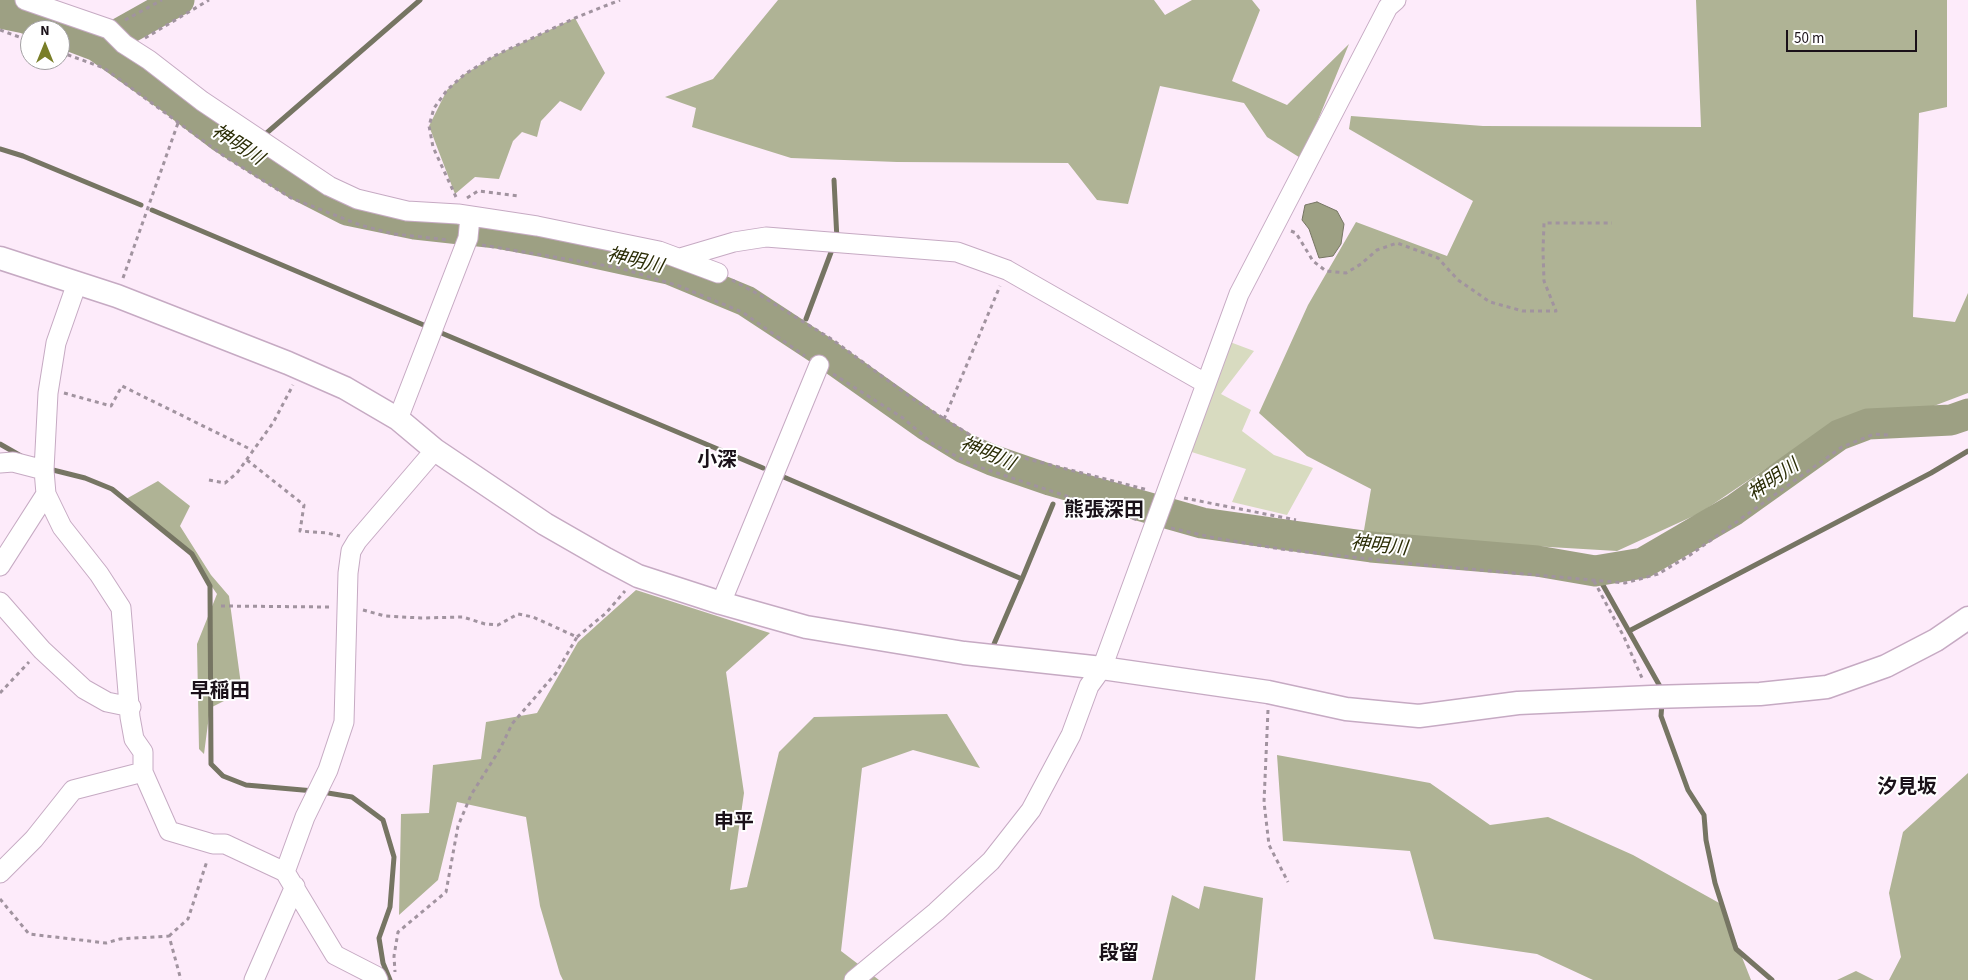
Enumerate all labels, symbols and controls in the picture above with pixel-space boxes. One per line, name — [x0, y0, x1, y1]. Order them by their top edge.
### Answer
north arrow — [20, 20, 70, 70]
scale bar — [1788, 20, 1919, 52]
text: N — [40, 21, 50, 41]
text: 50 m — [1794, 28, 1824, 49]
water label: 神明川 — [207, 121, 267, 171]
water label: 神明川 — [605, 244, 665, 280]
water label: 神明川 — [956, 433, 1018, 477]
district label: 小深 — [697, 450, 737, 474]
water label: 神明川 — [1744, 455, 1804, 507]
district label: 熊張深田 — [1064, 500, 1144, 524]
water label: 神明川 — [1349, 533, 1409, 561]
district label: 早稲田 — [190, 681, 250, 705]
district label: 汐見坂 — [1877, 777, 1937, 801]
district label: 申平 — [714, 812, 754, 836]
district label: 段留 — [1099, 943, 1139, 967]

